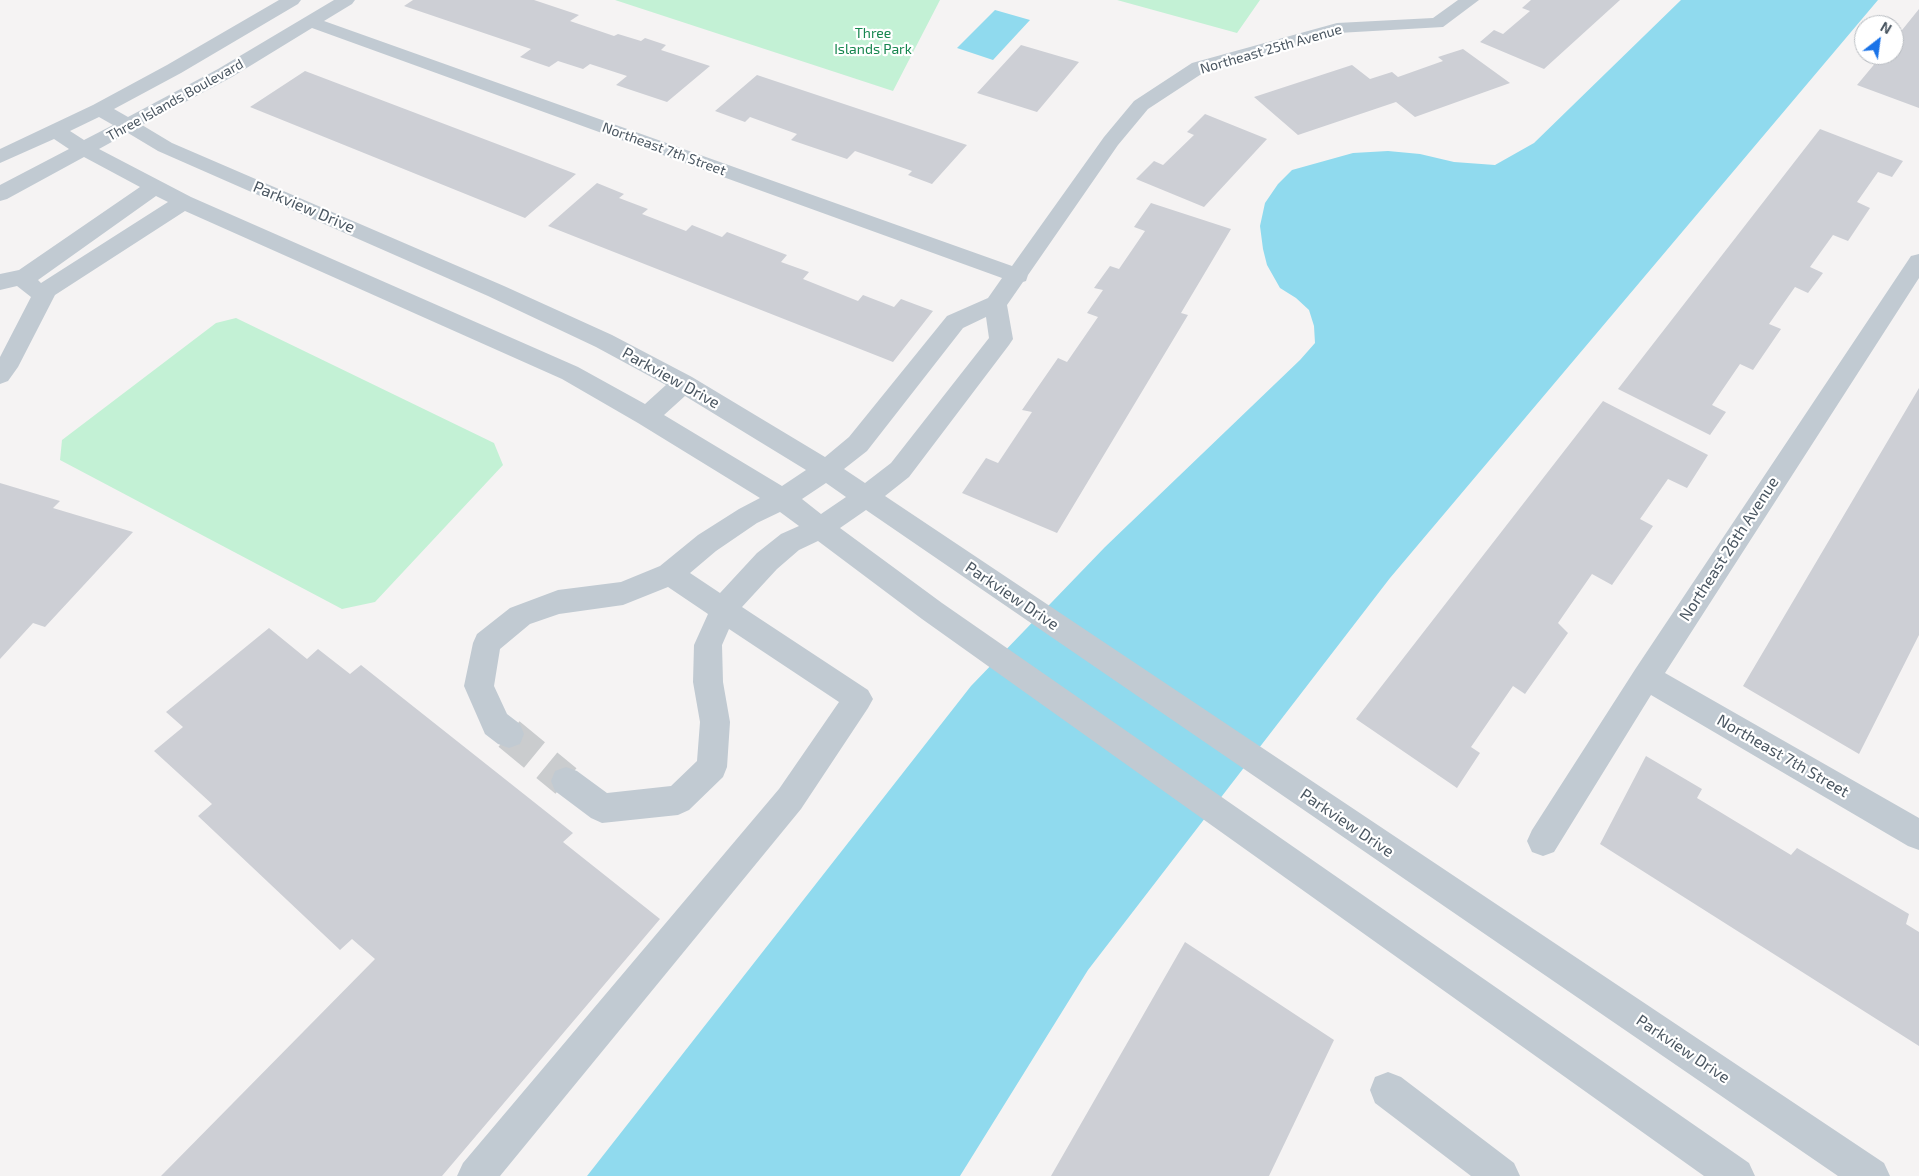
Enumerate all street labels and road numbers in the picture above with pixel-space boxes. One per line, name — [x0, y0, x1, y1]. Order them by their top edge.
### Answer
street label: Northeast 25th Avenue — [1198, 21, 1344, 77]
street label: Three Islands Boulevard — [104, 55, 246, 145]
street label: Northeast 7th Street — [600, 119, 728, 179]
street label: Parkview Drive — [250, 177, 358, 237]
street label: Parkview Drive — [619, 343, 723, 413]
street label: Northeast 26th Avenue — [1675, 473, 1783, 625]
street label: Parkview Drive — [962, 558, 1062, 634]
street label: Northeast 7th Street — [1714, 710, 1852, 802]
street label: Parkview Drive — [1297, 785, 1397, 861]
street label: Parkview Drive — [1633, 1011, 1733, 1087]

